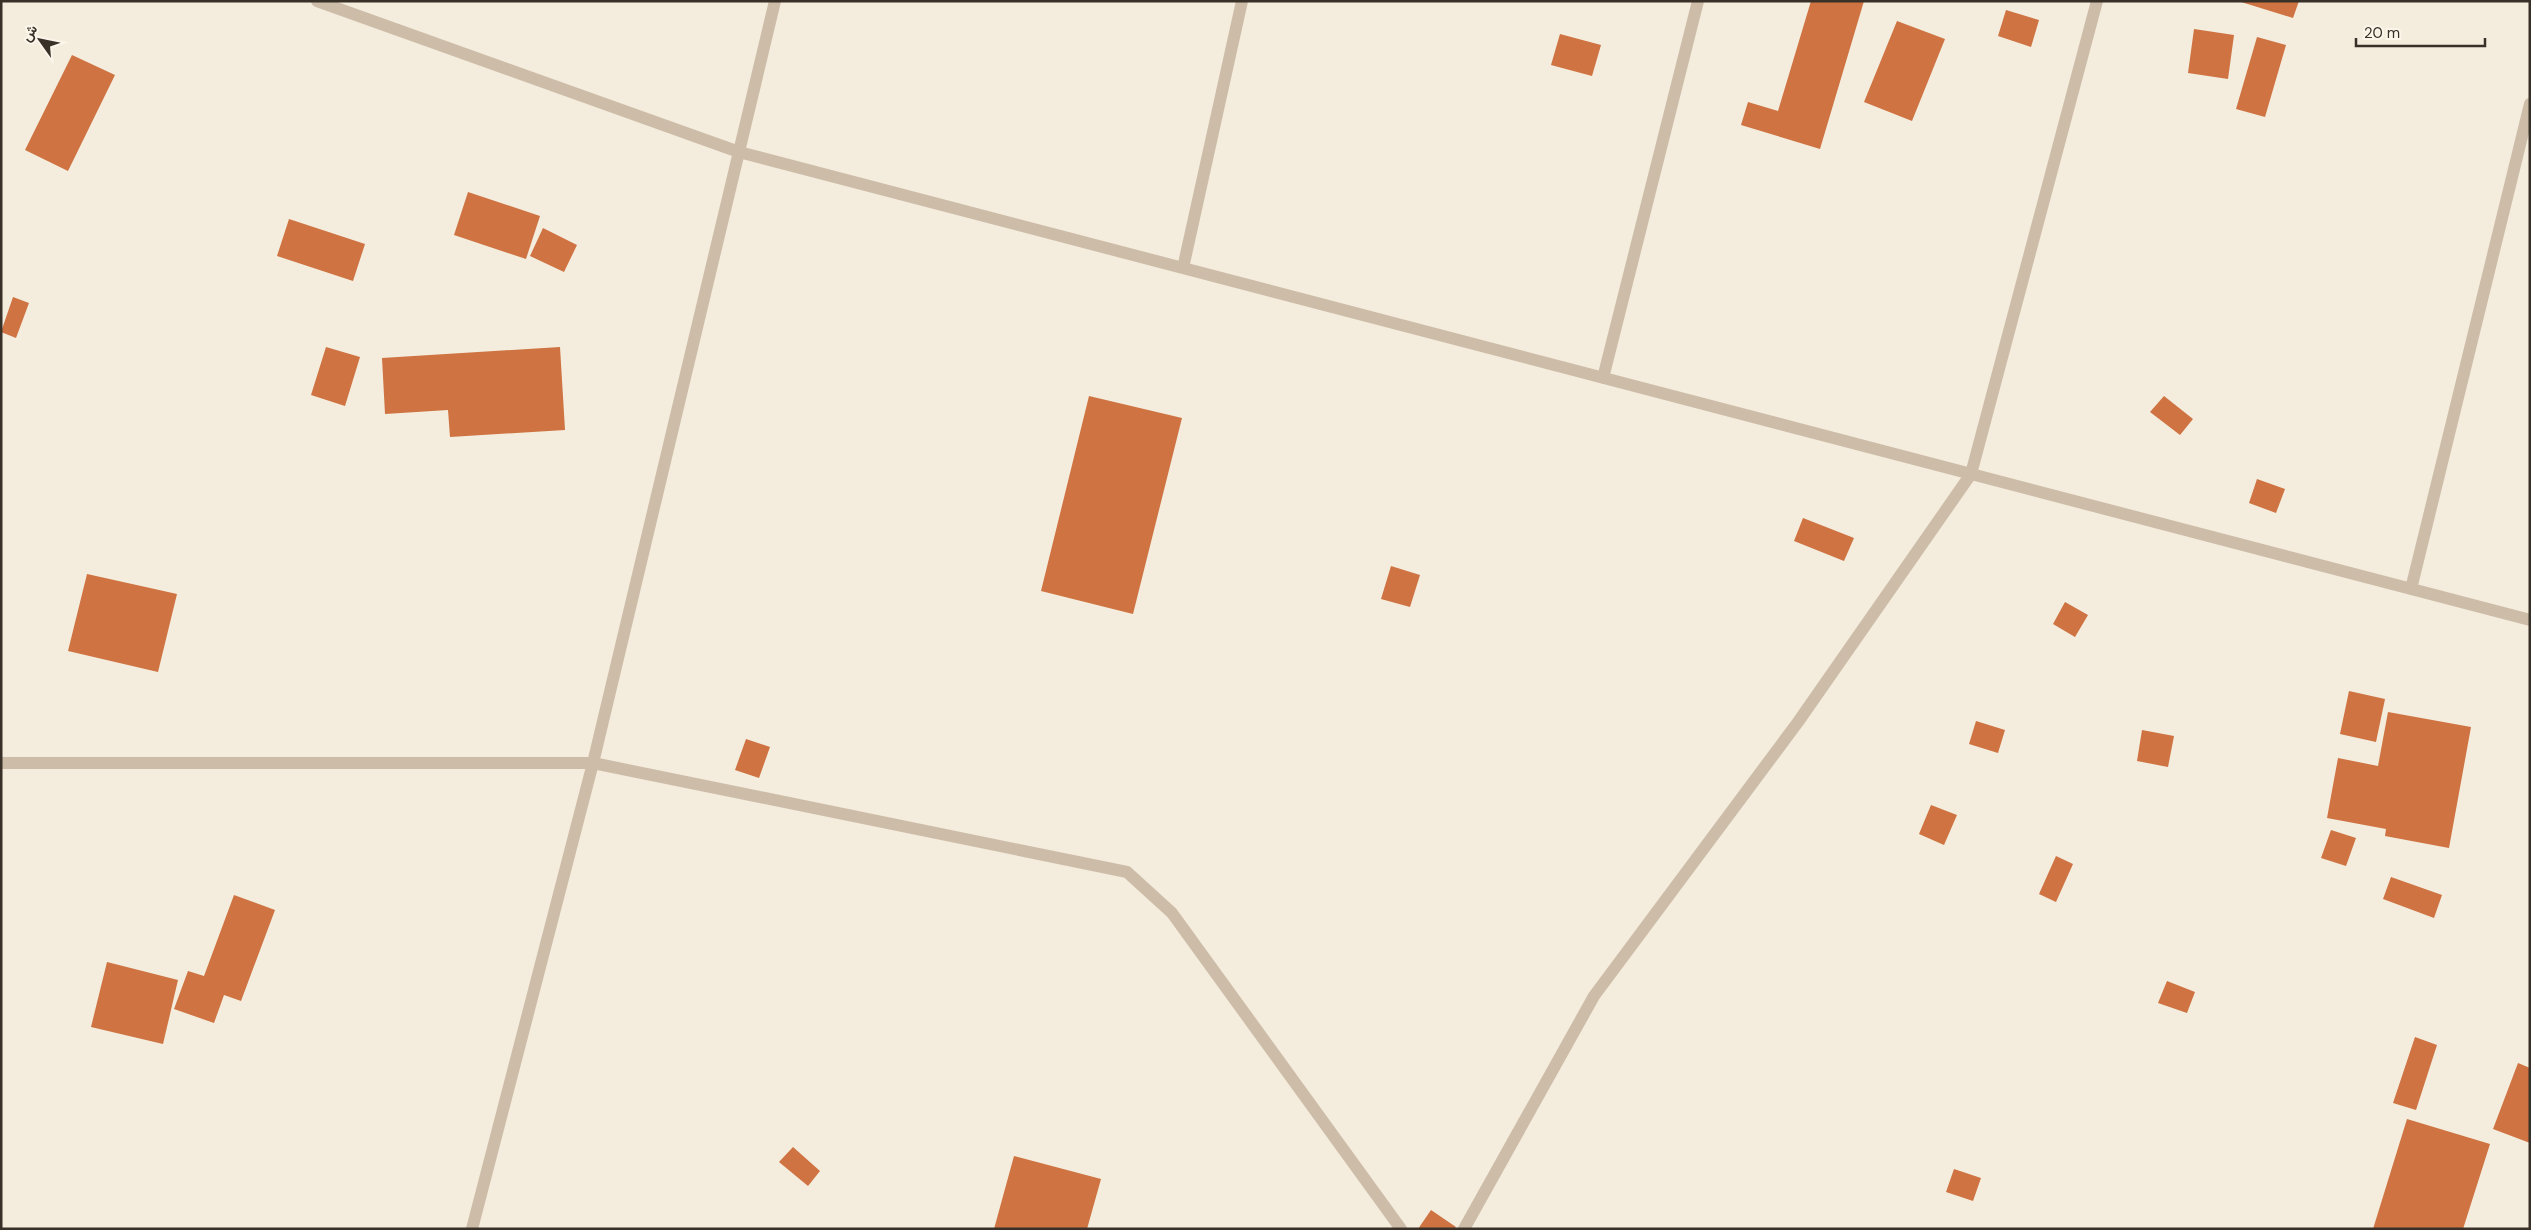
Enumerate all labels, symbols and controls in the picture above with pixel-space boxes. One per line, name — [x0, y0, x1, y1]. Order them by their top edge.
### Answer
north arrow — [15, 15, 65, 65]
scale bar — [2356, 15, 2485, 47]
text: ش — [17, 21, 41, 45]
text: 20 m — [2364, 23, 2400, 43]

